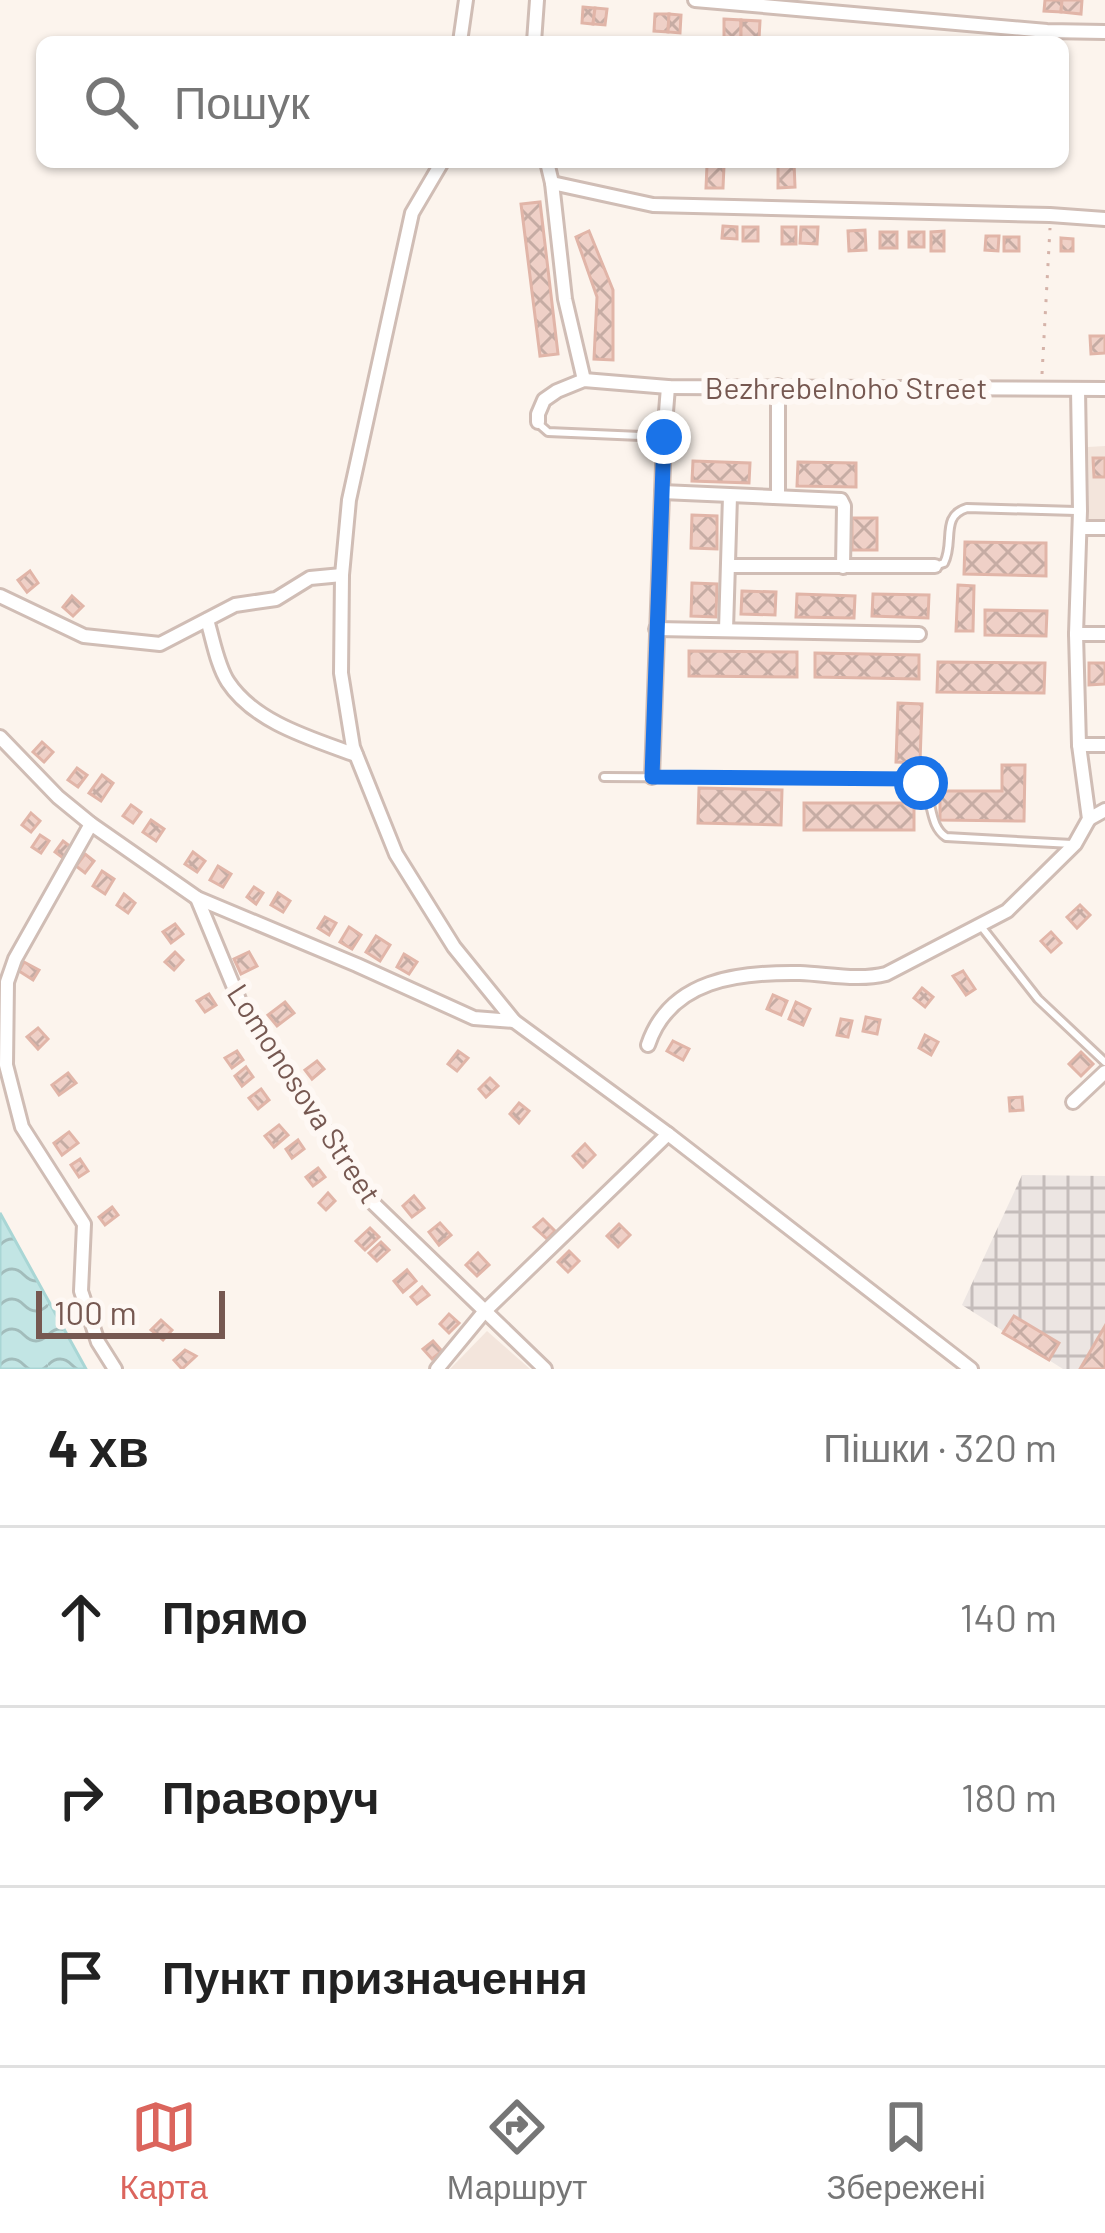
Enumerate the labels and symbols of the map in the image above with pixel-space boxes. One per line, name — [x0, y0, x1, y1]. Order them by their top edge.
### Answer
street label: Bezhrebelnoho Street — [705, 369, 987, 405]
route end — [637, 410, 691, 464]
route start — [894, 756, 948, 810]
street label: Lomonosova Street — [221, 977, 389, 1209]
scale bar — [36, 1285, 225, 1338]

